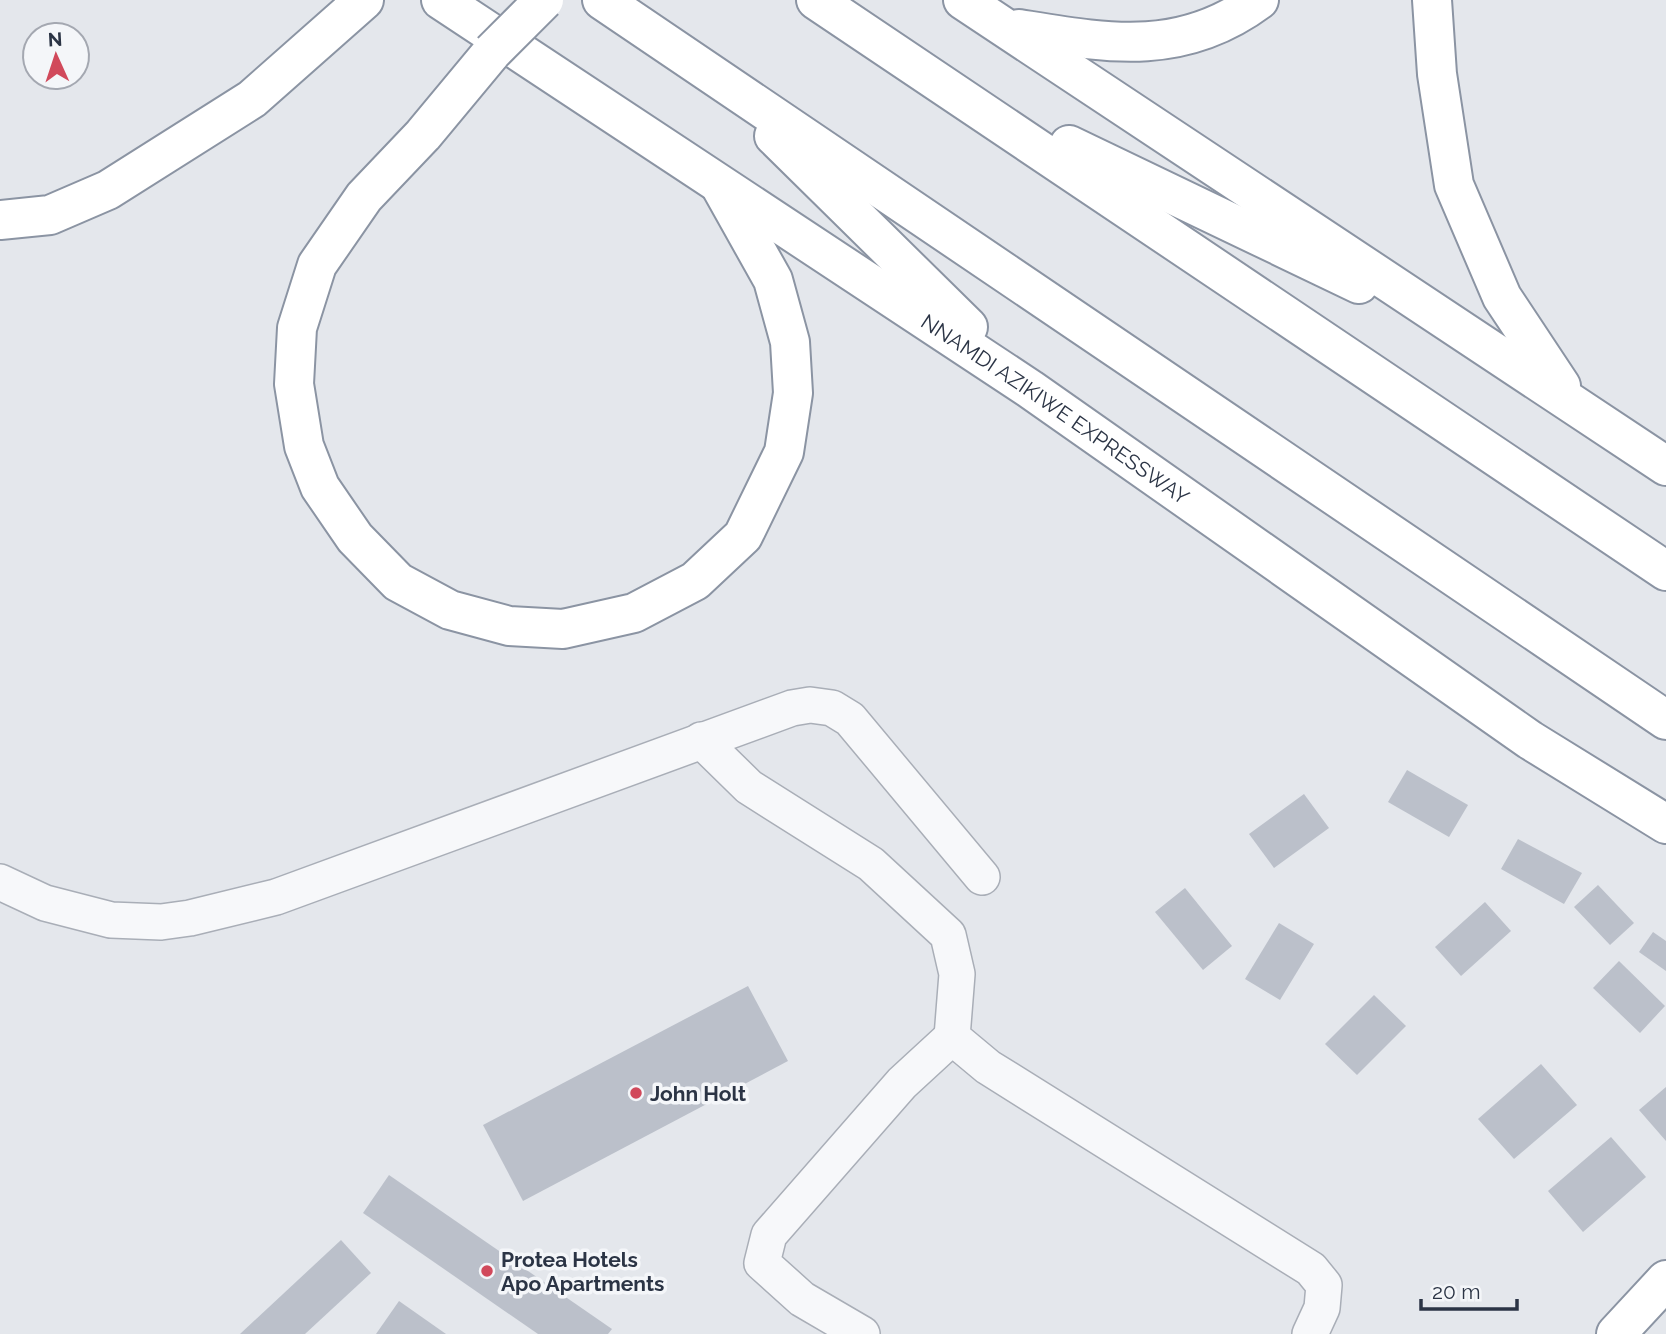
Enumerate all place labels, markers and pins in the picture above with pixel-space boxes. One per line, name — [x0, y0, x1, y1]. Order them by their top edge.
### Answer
place label: John Holt — [650, 1081, 746, 1106]
marker: John Holt — [628, 1085, 644, 1101]
place label: Protea Hotels Apo Apartments — [501, 1247, 664, 1296]
marker: Protea Hotels Apo Apartments — [479, 1263, 495, 1279]

